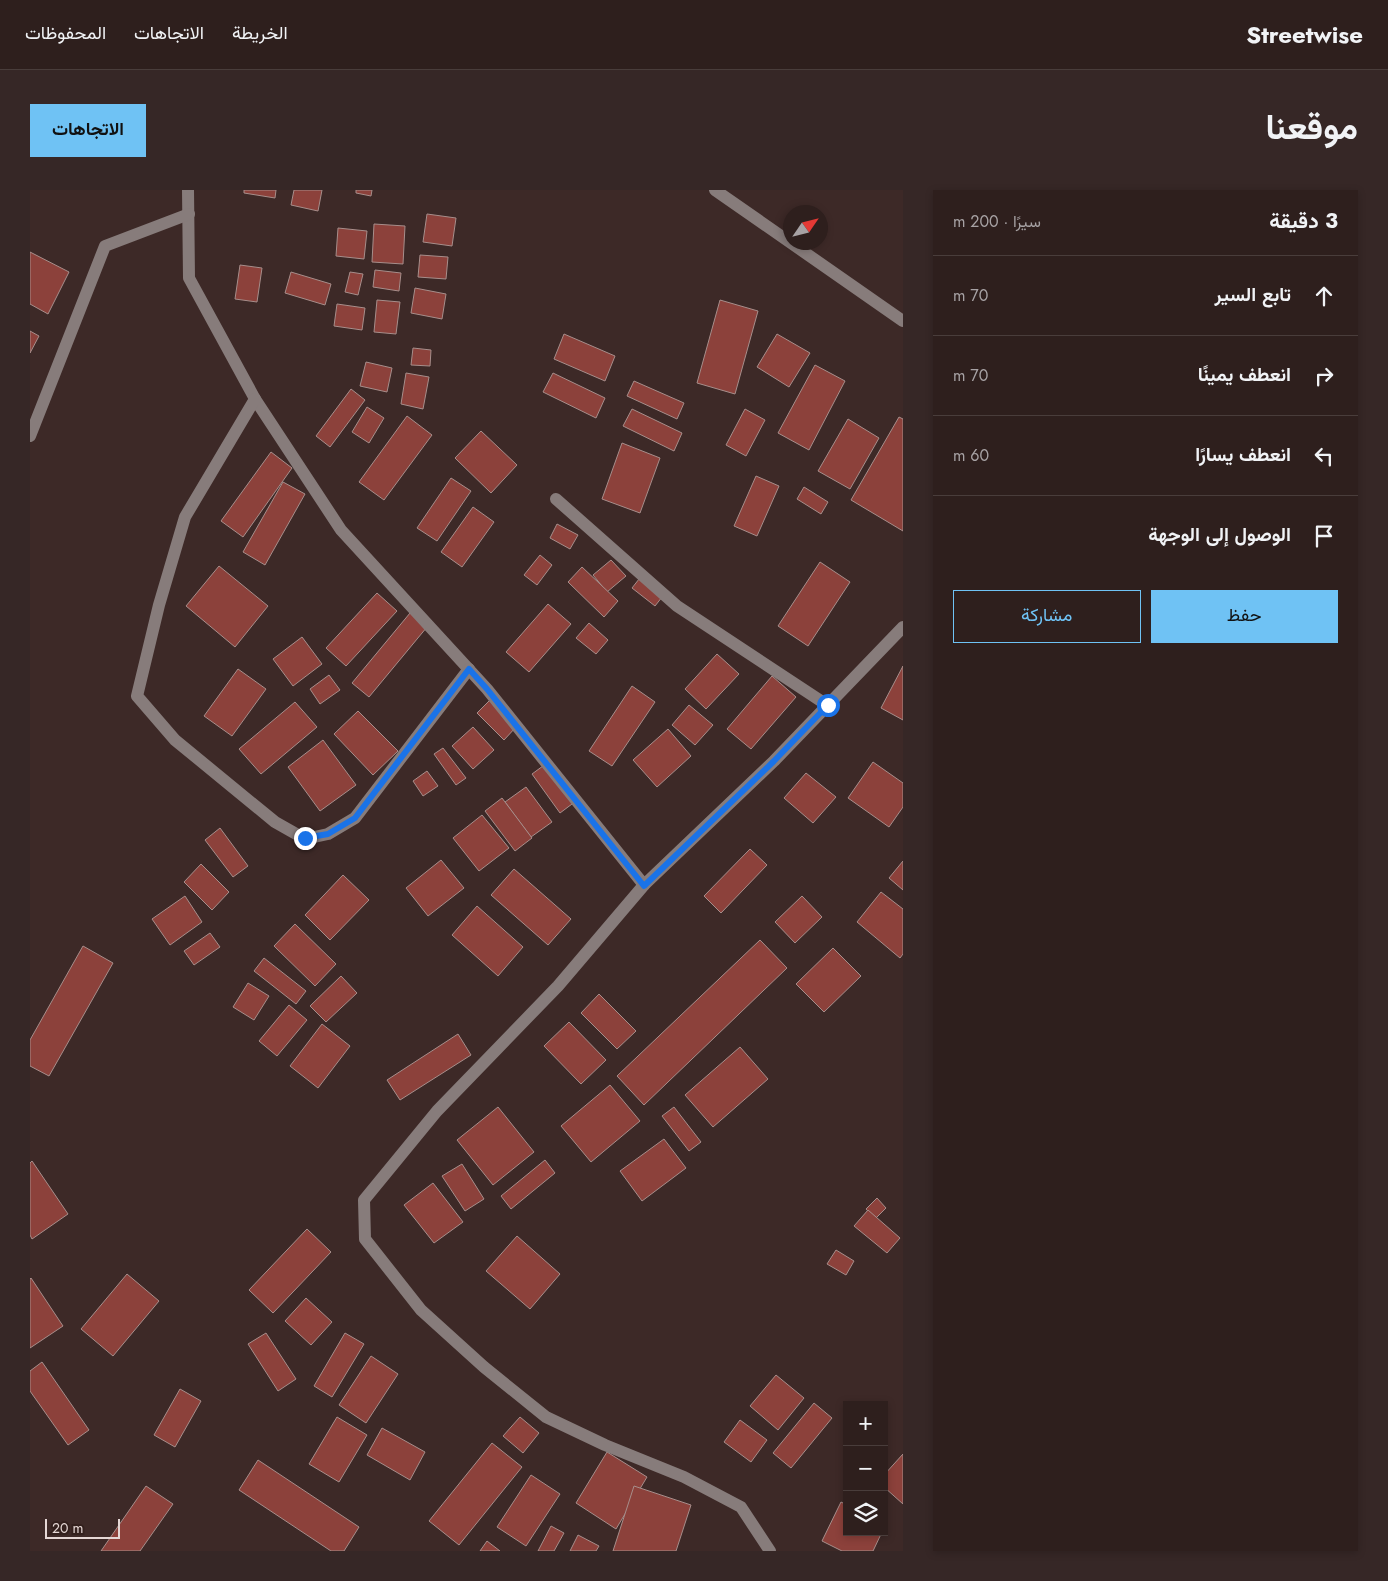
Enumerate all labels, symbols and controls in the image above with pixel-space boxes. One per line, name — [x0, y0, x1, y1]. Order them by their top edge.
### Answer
text: Streetwise — [1246, 17, 1363, 52]
text: المحفوظات — [25, 20, 106, 46]
text: الاتجاهات — [134, 20, 204, 46]
text: الخريطة — [232, 20, 288, 46]
text: موقعنا — [1265, 102, 1358, 152]
button: الاتجاهات — [30, 104, 146, 157]
north arrow — [783, 205, 828, 250]
text: 3 دقيقة — [1269, 206, 1338, 236]
text: سيرًا · 200 m — [953, 210, 1041, 233]
text: تابع السير — [1214, 281, 1291, 308]
icon: ahead — [1310, 282, 1338, 310]
text: 70 m — [953, 284, 988, 307]
text: انعطف يمينًا — [1198, 361, 1291, 388]
icon: right — [1310, 362, 1338, 390]
text: 70 m — [953, 364, 988, 387]
text: انعطف يسارًا — [1195, 441, 1291, 468]
icon: left — [1310, 442, 1338, 470]
text: 60 m — [953, 444, 989, 467]
text: الوصول إلى الوجهة — [1148, 521, 1291, 548]
icon: arrive — [1310, 522, 1338, 550]
button: مشاركة — [953, 590, 1141, 643]
button: حفظ — [1151, 590, 1338, 643]
route start — [817, 694, 840, 717]
route end — [294, 827, 317, 850]
map controls — [843, 1401, 888, 1536]
button: + — [843, 1401, 888, 1446]
button: − — [843, 1446, 888, 1491]
button: layers — [843, 1491, 888, 1536]
scale bar — [45, 1516, 120, 1539]
text: 20 m — [52, 1518, 84, 1538]

